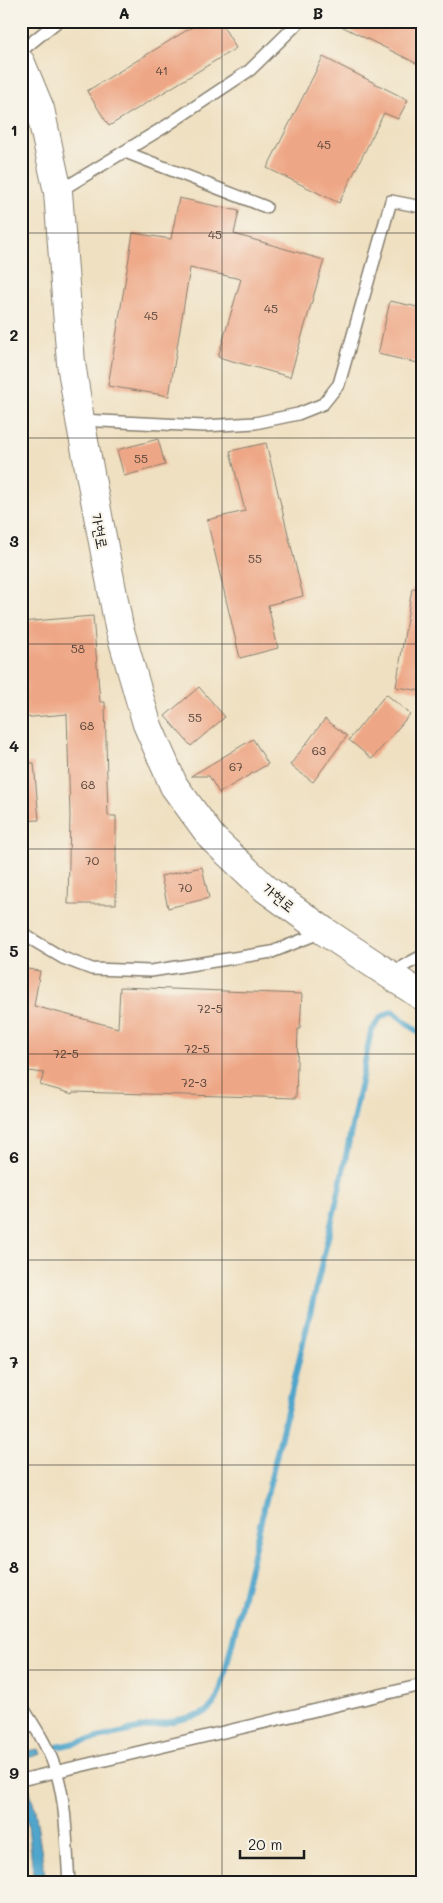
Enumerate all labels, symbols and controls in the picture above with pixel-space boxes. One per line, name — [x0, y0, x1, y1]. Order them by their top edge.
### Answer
text: A — [118, 2, 130, 23]
text: B — [313, 2, 323, 23]
house number: 41 — [156, 62, 168, 78]
text: 1 — [10, 119, 18, 140]
house number: 45 — [317, 136, 331, 152]
house number: 45 — [208, 226, 222, 242]
house number: 45 — [264, 300, 278, 316]
house number: 45 — [144, 307, 158, 323]
text: 2 — [10, 324, 19, 345]
house number: 55 — [134, 450, 148, 466]
street label: 가현로 — [87, 511, 113, 551]
text: 3 — [9, 530, 19, 551]
house number: 55 — [248, 550, 262, 566]
house number: 58 — [71, 640, 85, 656]
house number: 55 — [188, 709, 202, 725]
house number: 68 — [80, 717, 94, 733]
text: 4 — [9, 735, 19, 756]
house number: 63 — [312, 742, 326, 758]
house number: 67 — [229, 758, 243, 774]
house number: 68 — [81, 776, 95, 792]
house number: 70 — [85, 852, 100, 868]
street label: 가현로 — [259, 878, 299, 916]
house number: 70 — [178, 879, 193, 895]
text: 5 — [9, 940, 19, 961]
house number: 72-5 — [197, 1000, 223, 1016]
house number: 72-5 — [184, 1040, 210, 1056]
house number: 72-5 — [53, 1045, 79, 1061]
house number: 72-3 — [181, 1074, 207, 1090]
text: 6 — [9, 1146, 19, 1167]
text: 7 — [10, 1351, 19, 1372]
text: 8 — [9, 1556, 19, 1577]
text: 9 — [9, 1762, 19, 1783]
scale bar — [240, 1828, 304, 1860]
text: 20 m — [248, 1834, 282, 1854]

